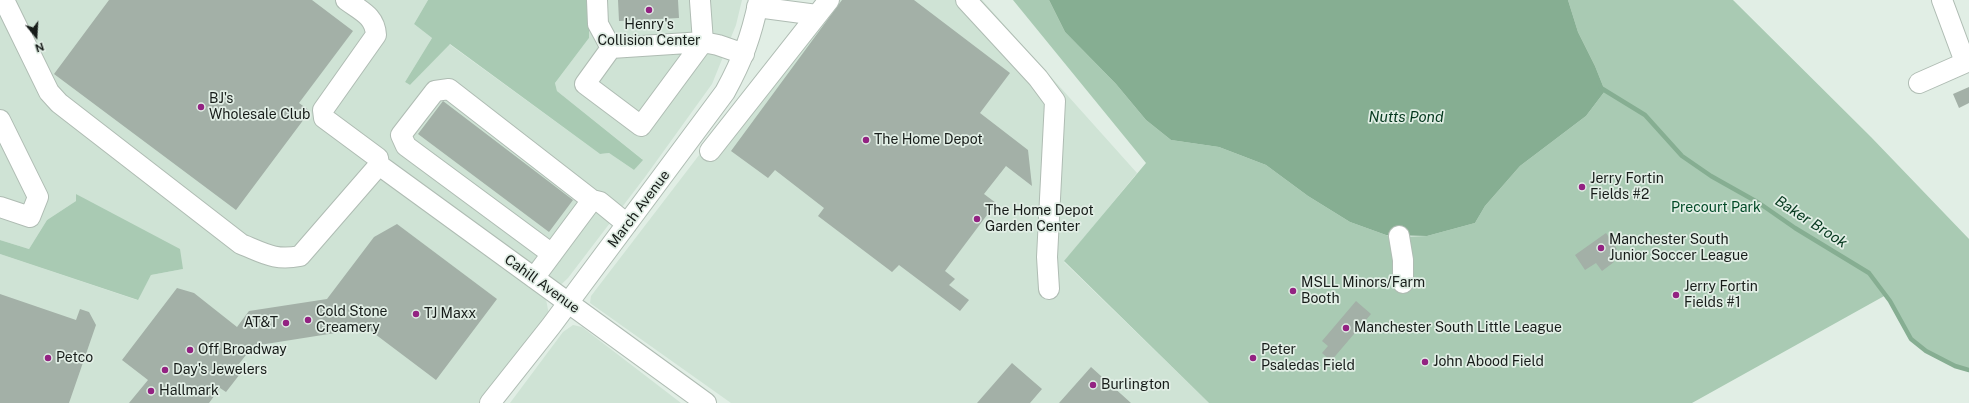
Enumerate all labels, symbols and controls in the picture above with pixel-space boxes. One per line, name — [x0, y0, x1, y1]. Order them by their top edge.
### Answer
marker: Henry's Collision Center — [644, 5, 654, 15]
north arrow — [16, 16, 56, 56]
place label: Henry's Collision Center — [597, 17, 701, 50]
text: N — [34, 40, 46, 54]
place label: BJ's Wholesale Club — [209, 91, 310, 124]
marker: BJ's Wholesale Club — [196, 102, 206, 112]
water label: Nutts Pond — [1368, 108, 1444, 126]
place label: The Home Depot — [874, 132, 983, 148]
marker: The Home Depot — [861, 135, 871, 145]
street label: March Avenue — [604, 167, 674, 251]
place label: Jerry Fortin Fields #2 — [1590, 171, 1664, 204]
marker: Jerry Fortin Fields #2 — [1577, 182, 1587, 192]
water label: Baker Brook — [1772, 192, 1850, 252]
park label: Precourt Park — [1671, 200, 1761, 216]
place label: The Home Depot Garden Center — [985, 203, 1094, 236]
marker: The Home Depot Garden Center — [972, 214, 982, 224]
place label: Manchester South Junior Soccer League — [1609, 232, 1748, 264]
marker: Manchester South Junior Soccer League — [1596, 243, 1606, 253]
street label: Cahill Avenue — [501, 251, 583, 317]
place label: MSLL Minors/Farm Booth — [1301, 275, 1425, 308]
place label: Jerry Fortin Fields #1 — [1684, 279, 1758, 312]
marker: MSLL Minors/Farm Booth — [1288, 286, 1298, 296]
marker: Jerry Fortin Fields #1 — [1671, 290, 1681, 300]
place label: Cold Stone Creamery — [316, 304, 387, 336]
place label: TJ Maxx — [424, 306, 476, 322]
marker: TJ Maxx — [411, 309, 421, 319]
place label: AT&T — [244, 315, 278, 331]
marker: Cold Stone Creamery — [303, 315, 313, 325]
marker: AT&T — [281, 318, 291, 328]
place label: Manchester South Little League — [1354, 320, 1562, 336]
marker: Manchester South Little League — [1341, 323, 1351, 333]
place label: Off Broadway — [198, 342, 287, 358]
place label: Peter Psaledas Field — [1261, 342, 1355, 374]
marker: Off Broadway — [185, 345, 195, 355]
place label: Petco — [56, 350, 93, 366]
marker: Petco — [43, 353, 53, 363]
marker: Peter Psaledas Field — [1248, 353, 1258, 363]
place label: John Abood Field — [1433, 354, 1544, 370]
marker: John Abood Field — [1420, 357, 1430, 367]
place label: Day's Jewelers — [173, 362, 267, 378]
marker: Day's Jewelers — [160, 365, 170, 375]
place label: Burlington — [1101, 377, 1170, 393]
marker: Burlington — [1088, 380, 1098, 390]
place label: Hallmark — [159, 383, 219, 399]
marker: Hallmark — [146, 386, 156, 396]

